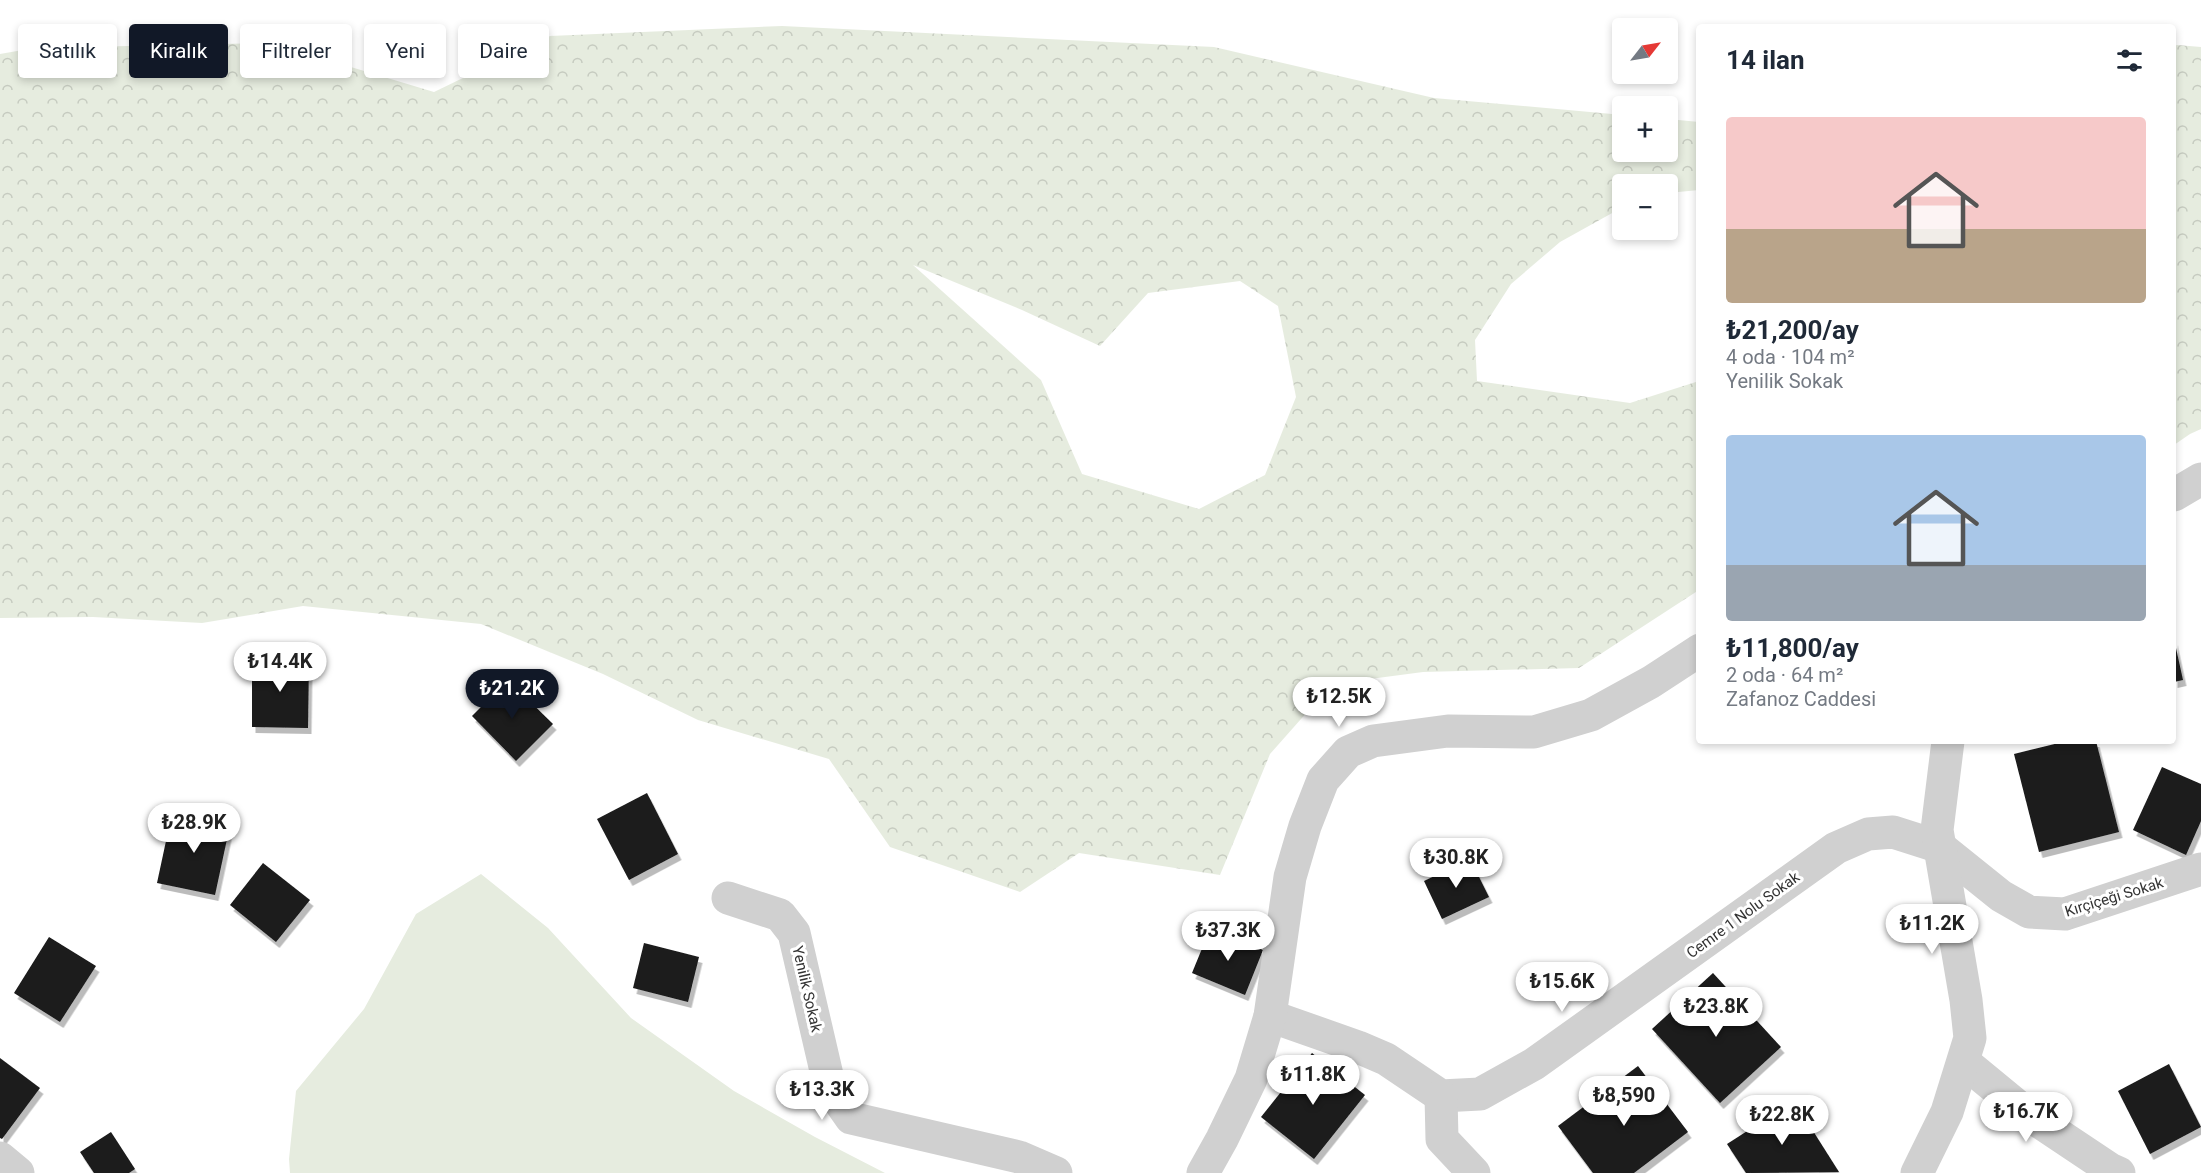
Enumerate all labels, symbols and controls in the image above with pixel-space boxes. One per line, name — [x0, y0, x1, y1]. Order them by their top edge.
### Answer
north arrow — [1612, 18, 1678, 84]
map controls — [1612, 18, 1678, 240]
chip: Satılık — [18, 24, 117, 78]
chip: Kiralık — [129, 24, 228, 78]
chip: Filtreler — [240, 24, 352, 78]
chip: Yeni — [364, 24, 446, 78]
chip: Daire — [458, 24, 549, 78]
icon: filters — [2113, 44, 2146, 77]
text: 14 ilan — [1726, 45, 1805, 75]
button: + — [1612, 96, 1678, 162]
icon: home — [1882, 156, 1990, 264]
button: − — [1612, 174, 1678, 240]
text: ₺21,200/ay — [1726, 315, 1859, 345]
text: 4 oda · 104 m² — [1726, 345, 1854, 369]
text: Yenilik Sokak — [1726, 369, 1843, 393]
icon: home — [1882, 474, 1990, 582]
text: ₺11,800/ay — [1726, 633, 1859, 663]
pin: ₺14.4K — [231, 642, 329, 693]
text: ₺14.4K — [248, 649, 312, 673]
text: 2 oda · 64 m² — [1726, 663, 1843, 687]
pin: ₺21.2K — [463, 669, 561, 720]
text: ₺21.2K — [480, 676, 544, 700]
pin: ₺12.5K — [1290, 677, 1388, 728]
text: ₺12.5K — [1307, 684, 1371, 708]
text: Zafanoz Caddesi — [1726, 687, 1876, 711]
pin: ₺28.9K — [145, 803, 243, 854]
text: ₺28.9K — [162, 810, 226, 834]
pin: ₺30.8K — [1407, 838, 1505, 889]
text: ₺30.8K — [1424, 845, 1488, 869]
street label: Cemre 1 Nolu Sokak — [1683, 868, 1803, 962]
street label: Kırçiçeği Sokak — [2063, 873, 2166, 921]
pin: ₺11.2K — [1883, 904, 1981, 955]
pin: ₺37.3K — [1179, 911, 1277, 962]
text: ₺11.2K — [1900, 911, 1964, 935]
text: ₺37.3K — [1196, 918, 1260, 942]
street label: Yenilik Sokak — [788, 944, 826, 1034]
pin: ₺15.6K — [1513, 962, 1611, 1013]
text: ₺15.6K — [1530, 969, 1594, 993]
pin: ₺23.8K — [1667, 987, 1765, 1038]
text: ₺23.8K — [1684, 994, 1748, 1018]
pin: ₺11.8K — [1264, 1055, 1362, 1106]
text: ₺11.8K — [1281, 1062, 1345, 1086]
pin: ₺13.3K — [773, 1070, 871, 1121]
pin: ₺8,590 — [1575, 1076, 1673, 1127]
text: ₺13.3K — [790, 1077, 854, 1101]
text: ₺8,590 — [1593, 1083, 1655, 1107]
pin: ₺16.7K — [1977, 1092, 2075, 1143]
pin: ₺22.8K — [1733, 1095, 1831, 1146]
text: ₺16.7K — [1994, 1099, 2058, 1123]
text: ₺22.8K — [1750, 1102, 1814, 1126]

